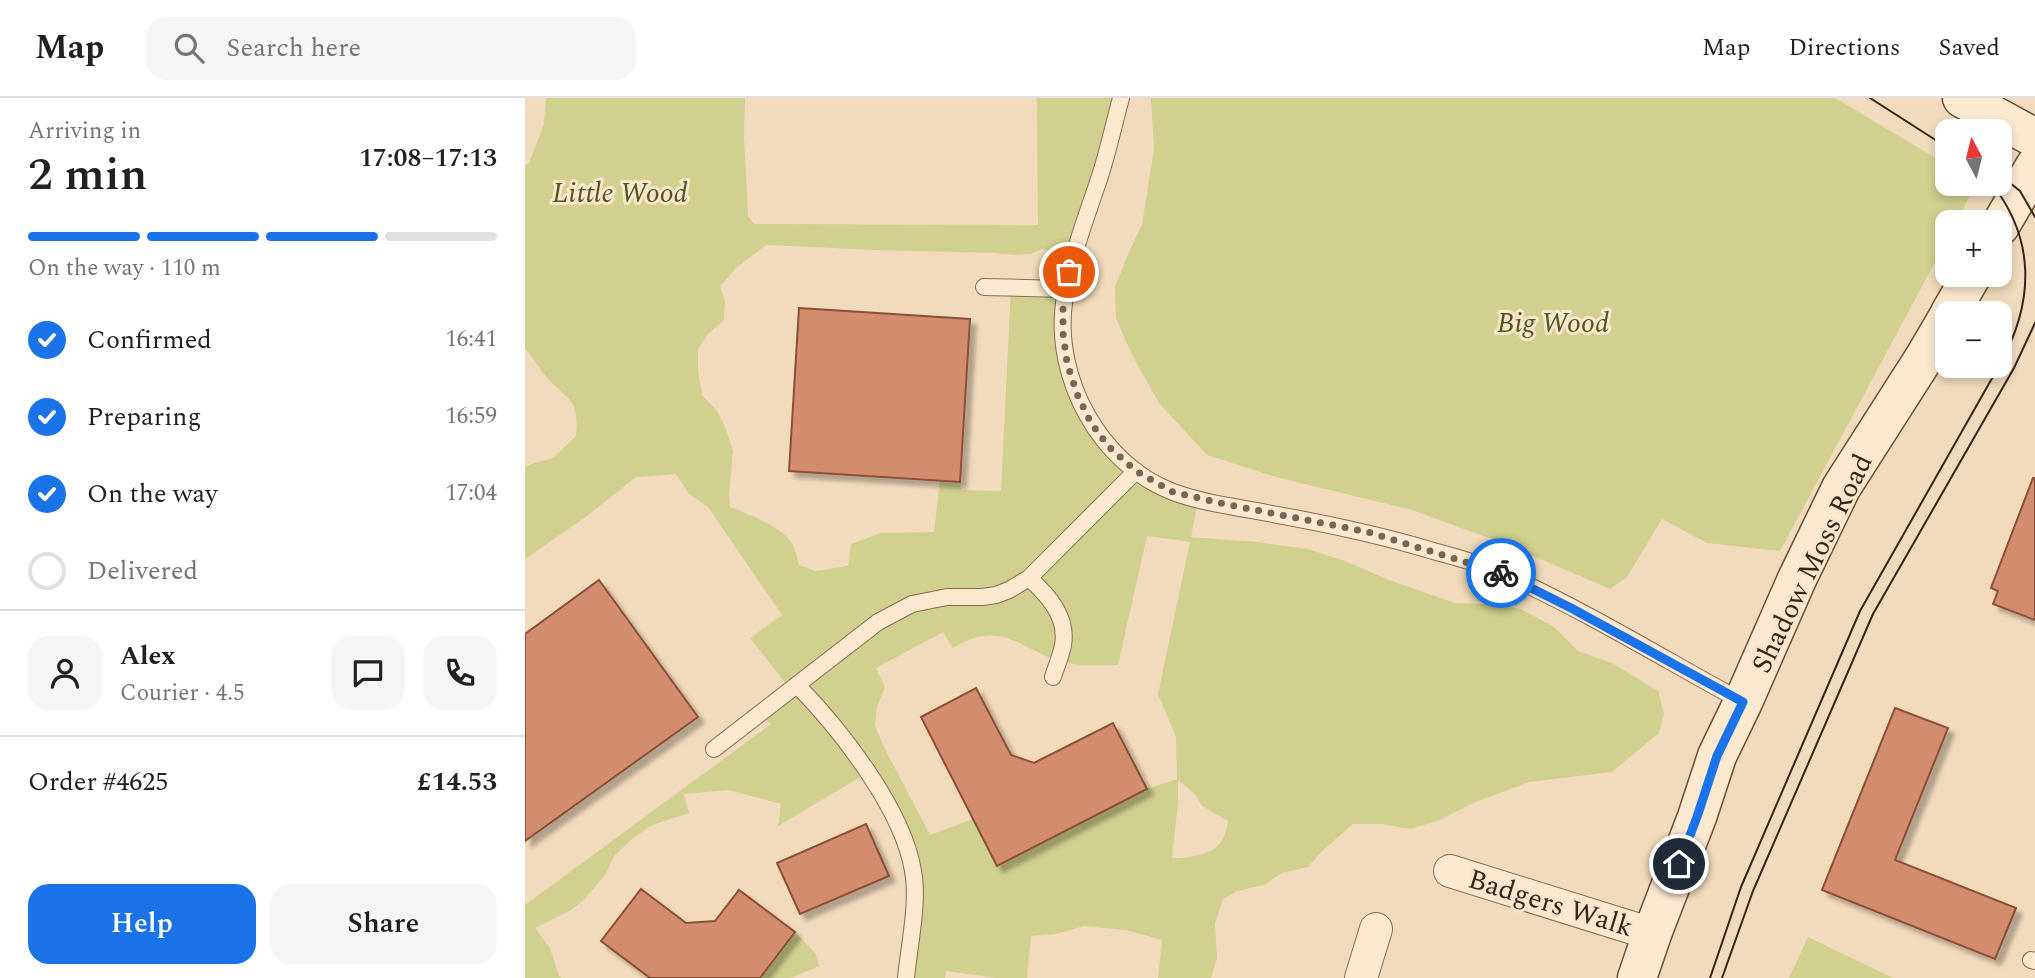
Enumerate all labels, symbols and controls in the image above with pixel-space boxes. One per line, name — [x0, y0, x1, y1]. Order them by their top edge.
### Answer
search box — [146, 17, 636, 80]
text: Map — [35, 23, 104, 73]
text: Search here — [226, 28, 361, 68]
icon: search — [170, 29, 208, 67]
text: Map — [1702, 30, 1750, 66]
text: Directions — [1788, 30, 1900, 66]
text: Saved — [1938, 30, 2000, 66]
text: Arriving in — [28, 114, 141, 149]
north arrow — [1935, 119, 2013, 196]
map controls — [1935, 119, 2012, 378]
text: 17:08–17:13 — [359, 138, 497, 178]
text: 2 min — [28, 140, 147, 210]
park label: Little Wood — [552, 172, 688, 215]
button: + — [1935, 210, 2012, 287]
pin — [1039, 242, 1099, 302]
text: On the way · 110 m — [28, 251, 221, 286]
icon: bag — [1050, 253, 1088, 291]
button: − — [1935, 301, 2012, 378]
park label: Big Wood — [1497, 302, 1609, 345]
text: Confirmed — [87, 320, 212, 360]
icon: check — [28, 321, 66, 359]
text: 16:41 — [445, 322, 497, 357]
text: Preparing — [87, 397, 201, 437]
icon: check — [28, 398, 66, 436]
text: 16:59 — [445, 399, 497, 434]
street label: Shadow Moss Road — [1741, 447, 1884, 681]
text: On the way — [87, 474, 218, 514]
icon: check — [28, 475, 66, 513]
text: 17:04 — [445, 476, 497, 511]
courier — [1466, 538, 1536, 608]
text: Delivered — [87, 551, 198, 591]
icon: bike — [1482, 554, 1520, 592]
button: person — [28, 636, 102, 710]
text: Alex — [120, 636, 175, 676]
button: chat — [331, 636, 405, 710]
button: phone — [423, 636, 497, 710]
text: Courier · 4.5 — [120, 676, 245, 711]
text: Order #4625 — [28, 762, 168, 802]
text: £14.53 — [417, 762, 497, 802]
pin — [1649, 834, 1709, 894]
icon: home — [1660, 845, 1698, 883]
street label: Badgers Walk — [1463, 858, 1639, 949]
button: Help — [28, 884, 256, 964]
button: Share — [270, 884, 497, 964]

